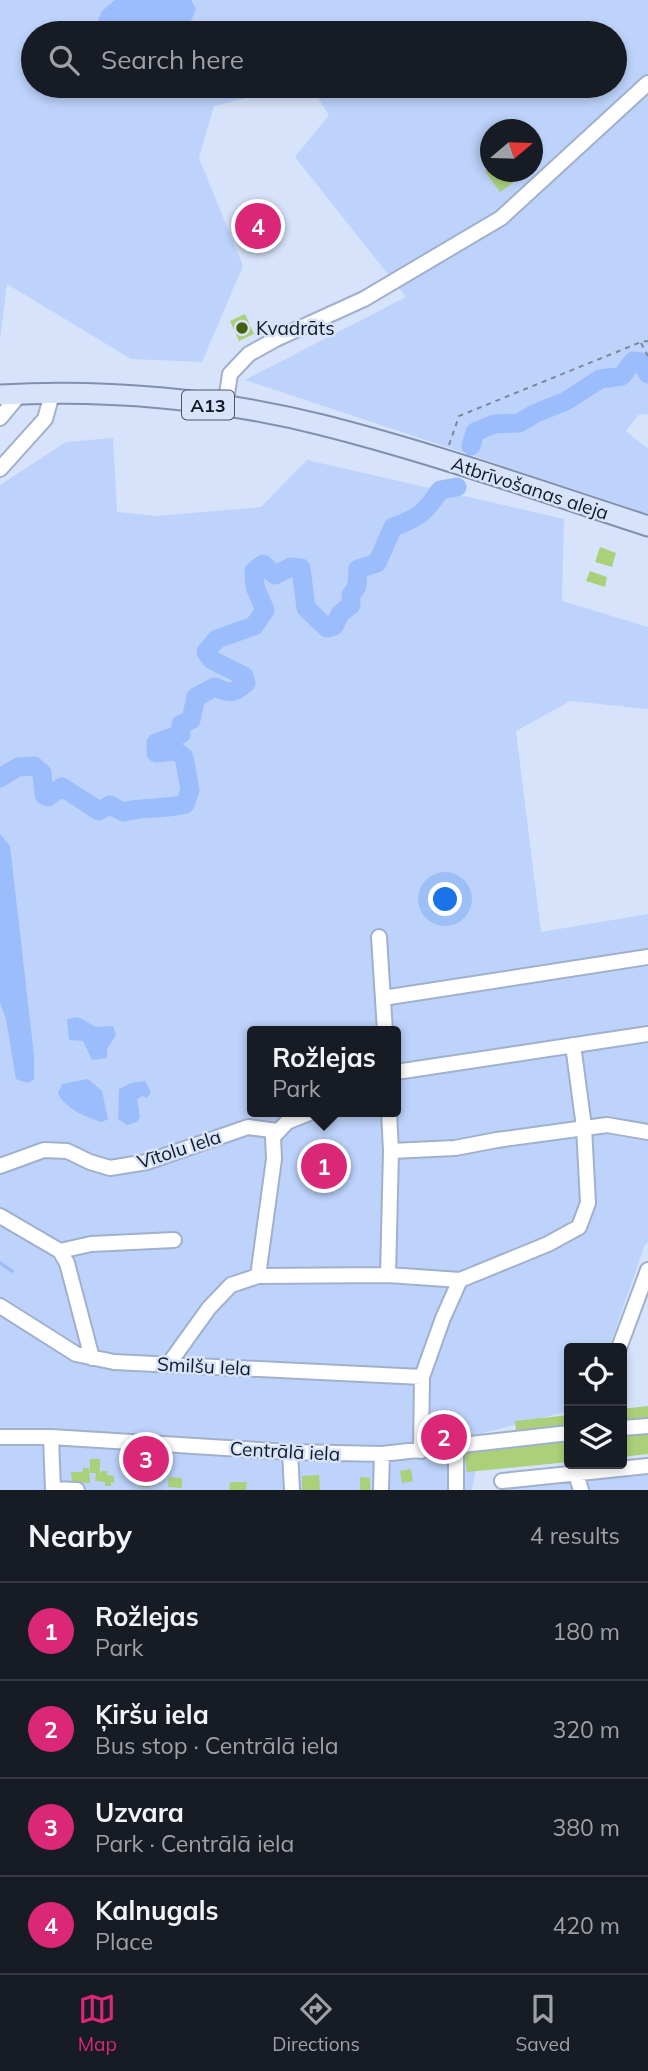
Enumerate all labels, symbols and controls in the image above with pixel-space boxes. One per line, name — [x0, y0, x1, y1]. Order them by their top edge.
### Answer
search box — [21, 21, 627, 98]
icon: search — [45, 41, 83, 79]
text: Search here — [101, 43, 244, 76]
north arrow — [480, 119, 543, 182]
pin: 4 — [235, 200, 281, 252]
place label: Kvadrāts — [256, 316, 335, 340]
marker: Kvadrāts — [234, 320, 250, 336]
road number: A13 — [182, 390, 234, 419]
street label: Atbrīvošanas aleja — [448, 451, 612, 525]
your location — [428, 882, 462, 916]
popup — [247, 1026, 401, 1117]
text: Rožlejas — [272, 1041, 376, 1074]
text: Park — [272, 1074, 321, 1103]
street label: Vītolu Iela — [134, 1124, 224, 1174]
pin: 1 — [301, 1140, 347, 1192]
map controls — [564, 1343, 627, 1469]
button: locate — [564, 1343, 627, 1406]
street label: Smilšu Iela — [156, 1352, 252, 1380]
button: layers — [564, 1406, 627, 1469]
pin: 2 — [421, 1411, 467, 1463]
pin: 3 — [123, 1433, 169, 1485]
street label: Centrālā iela — [229, 1436, 341, 1466]
text: Nearby — [28, 1517, 132, 1555]
text: 4 results — [530, 1521, 620, 1550]
text: Rožlejas — [95, 1600, 199, 1633]
text: 1 — [44, 1617, 58, 1646]
text: 180 m — [552, 1617, 620, 1646]
text: Park — [95, 1633, 143, 1662]
text: Ķiršu iela — [95, 1698, 209, 1731]
text: 2 — [44, 1715, 58, 1744]
text: 320 m — [552, 1715, 620, 1744]
text: Bus stop · Centrālā iela — [95, 1731, 338, 1760]
text: Uzvara — [95, 1796, 184, 1829]
text: 3 — [44, 1813, 58, 1842]
text: 380 m — [552, 1813, 620, 1842]
text: Park · Centrālā iela — [95, 1829, 294, 1858]
text: Kalnugals — [95, 1894, 219, 1927]
text: 4 — [44, 1911, 58, 1940]
text: 420 m — [552, 1911, 620, 1940]
text: Place — [95, 1927, 153, 1956]
tab: Map — [78, 1990, 117, 2056]
tab: Directions — [272, 1990, 360, 2056]
tab: Saved — [515, 1990, 570, 2056]

